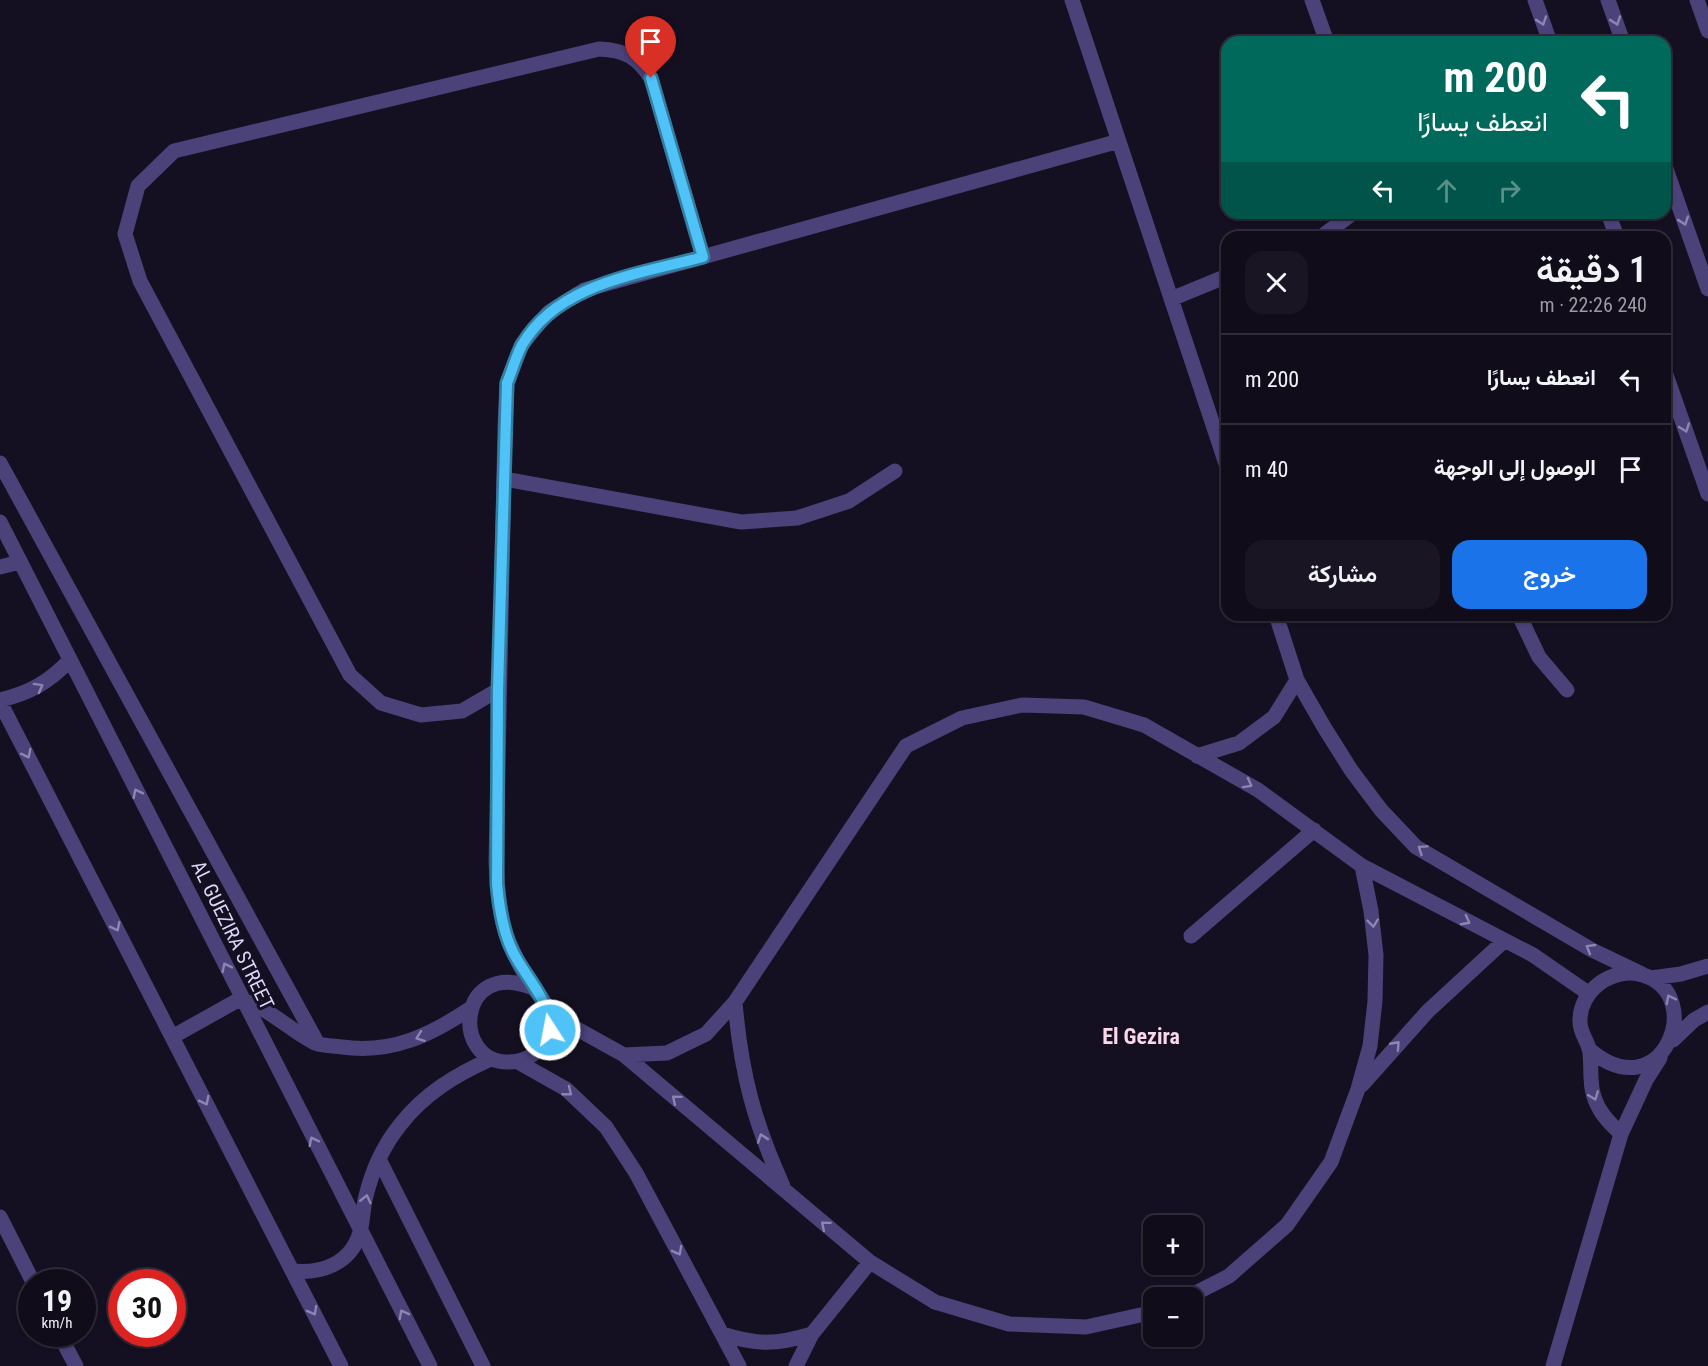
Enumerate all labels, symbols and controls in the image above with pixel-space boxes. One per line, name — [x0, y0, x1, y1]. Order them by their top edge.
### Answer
one-way arrow — [1535, 15, 1548, 26]
one-way arrow — [1608, 15, 1621, 26]
pin — [625, 16, 676, 78]
icon: arrive — [634, 25, 667, 58]
text: 200 m — [1443, 53, 1548, 102]
icon: left — [1569, 60, 1647, 138]
text: انعطف يسارًا — [1417, 106, 1548, 138]
icon: left — [1367, 174, 1400, 207]
icon: ahead — [1430, 174, 1463, 207]
icon: right — [1493, 174, 1526, 207]
one-way arrow — [1677, 215, 1690, 226]
text: 1 دقيقة — [1536, 249, 1647, 291]
button: close — [1245, 251, 1308, 314]
text: 240 m · 22:26 — [1540, 293, 1647, 317]
icon: left — [1614, 363, 1647, 396]
text: انعطف يسارًا — [1487, 365, 1596, 390]
text: 200 m — [1245, 367, 1299, 392]
one-way arrow — [1677, 422, 1690, 432]
icon: arrive — [1614, 453, 1647, 486]
text: الوصول إلى الوجهة — [1434, 455, 1596, 480]
text: 40 m — [1245, 457, 1288, 482]
button: مشاركة — [1245, 540, 1440, 609]
button: خروج — [1452, 540, 1647, 609]
one-way arrow — [33, 683, 43, 694]
one-way arrow — [19, 747, 31, 758]
one-way arrow — [1242, 777, 1252, 788]
one-way arrow — [133, 789, 144, 799]
one-way arrow — [1418, 845, 1428, 857]
street label: AL GUEZIRA STREET — [187, 857, 279, 1013]
one-way arrow — [1460, 914, 1470, 925]
one-way arrow — [1366, 919, 1379, 928]
one-way arrow — [108, 921, 120, 932]
one-way arrow — [1586, 944, 1596, 956]
one-way arrow — [221, 962, 233, 973]
one-way arrow — [1665, 994, 1677, 1005]
position arrow — [518, 998, 582, 1062]
district label: El Gezira — [1102, 1024, 1180, 1049]
one-way arrow — [415, 1030, 426, 1042]
one-way arrow — [1389, 1042, 1400, 1052]
one-way arrow — [561, 1085, 572, 1096]
one-way arrow — [1587, 1091, 1600, 1101]
one-way arrow — [197, 1094, 209, 1105]
one-way arrow — [672, 1095, 683, 1106]
one-way arrow — [757, 1133, 770, 1144]
one-way arrow — [309, 1137, 320, 1147]
one-way arrow — [359, 1194, 372, 1204]
map controls — [1143, 1215, 1203, 1347]
button: + — [1143, 1215, 1203, 1275]
one-way arrow — [821, 1221, 832, 1232]
one-way arrow — [671, 1245, 682, 1255]
speed limit sign: 30 — [108, 1269, 186, 1347]
text: 19 — [42, 1283, 72, 1318]
button: − — [1143, 1287, 1203, 1347]
one-way arrow — [306, 1305, 317, 1316]
one-way arrow — [399, 1310, 410, 1320]
text: km/h — [42, 1314, 72, 1332]

